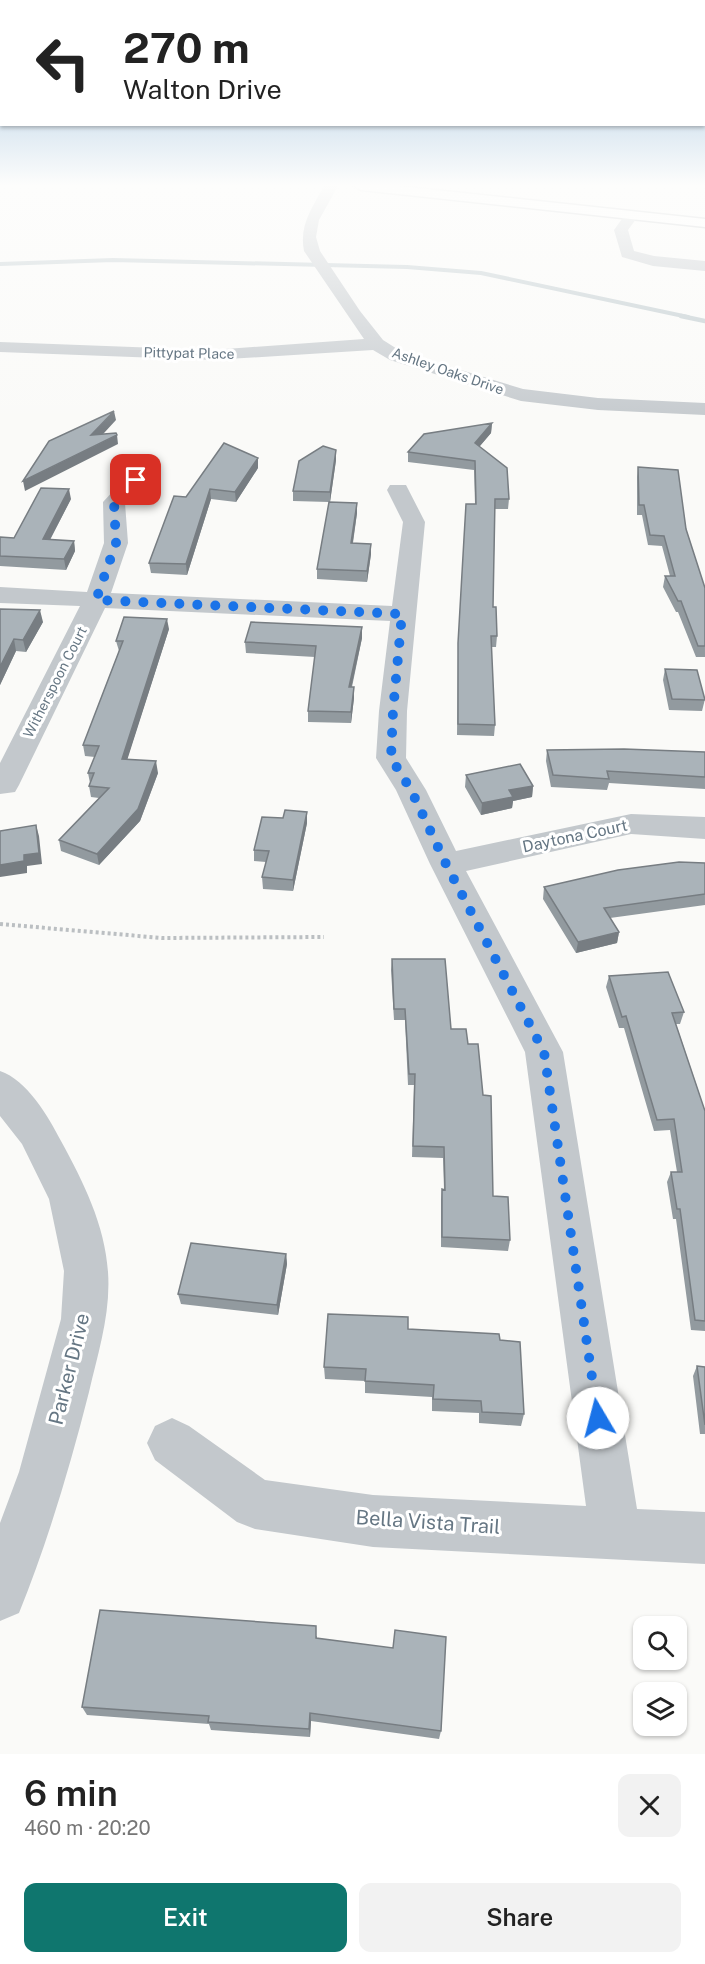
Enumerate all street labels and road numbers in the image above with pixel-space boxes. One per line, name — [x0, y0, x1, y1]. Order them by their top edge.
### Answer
street label: Pittypat Place — [143, 344, 235, 362]
street label: Ashley Oaks Drive — [390, 344, 506, 398]
street label: Witherspoon Court — [20, 624, 90, 740]
street label: Daytona Court — [521, 816, 629, 856]
street label: Parker Drive — [44, 1311, 94, 1427]
street label: Bella Vista Trail — [355, 1505, 501, 1539]

